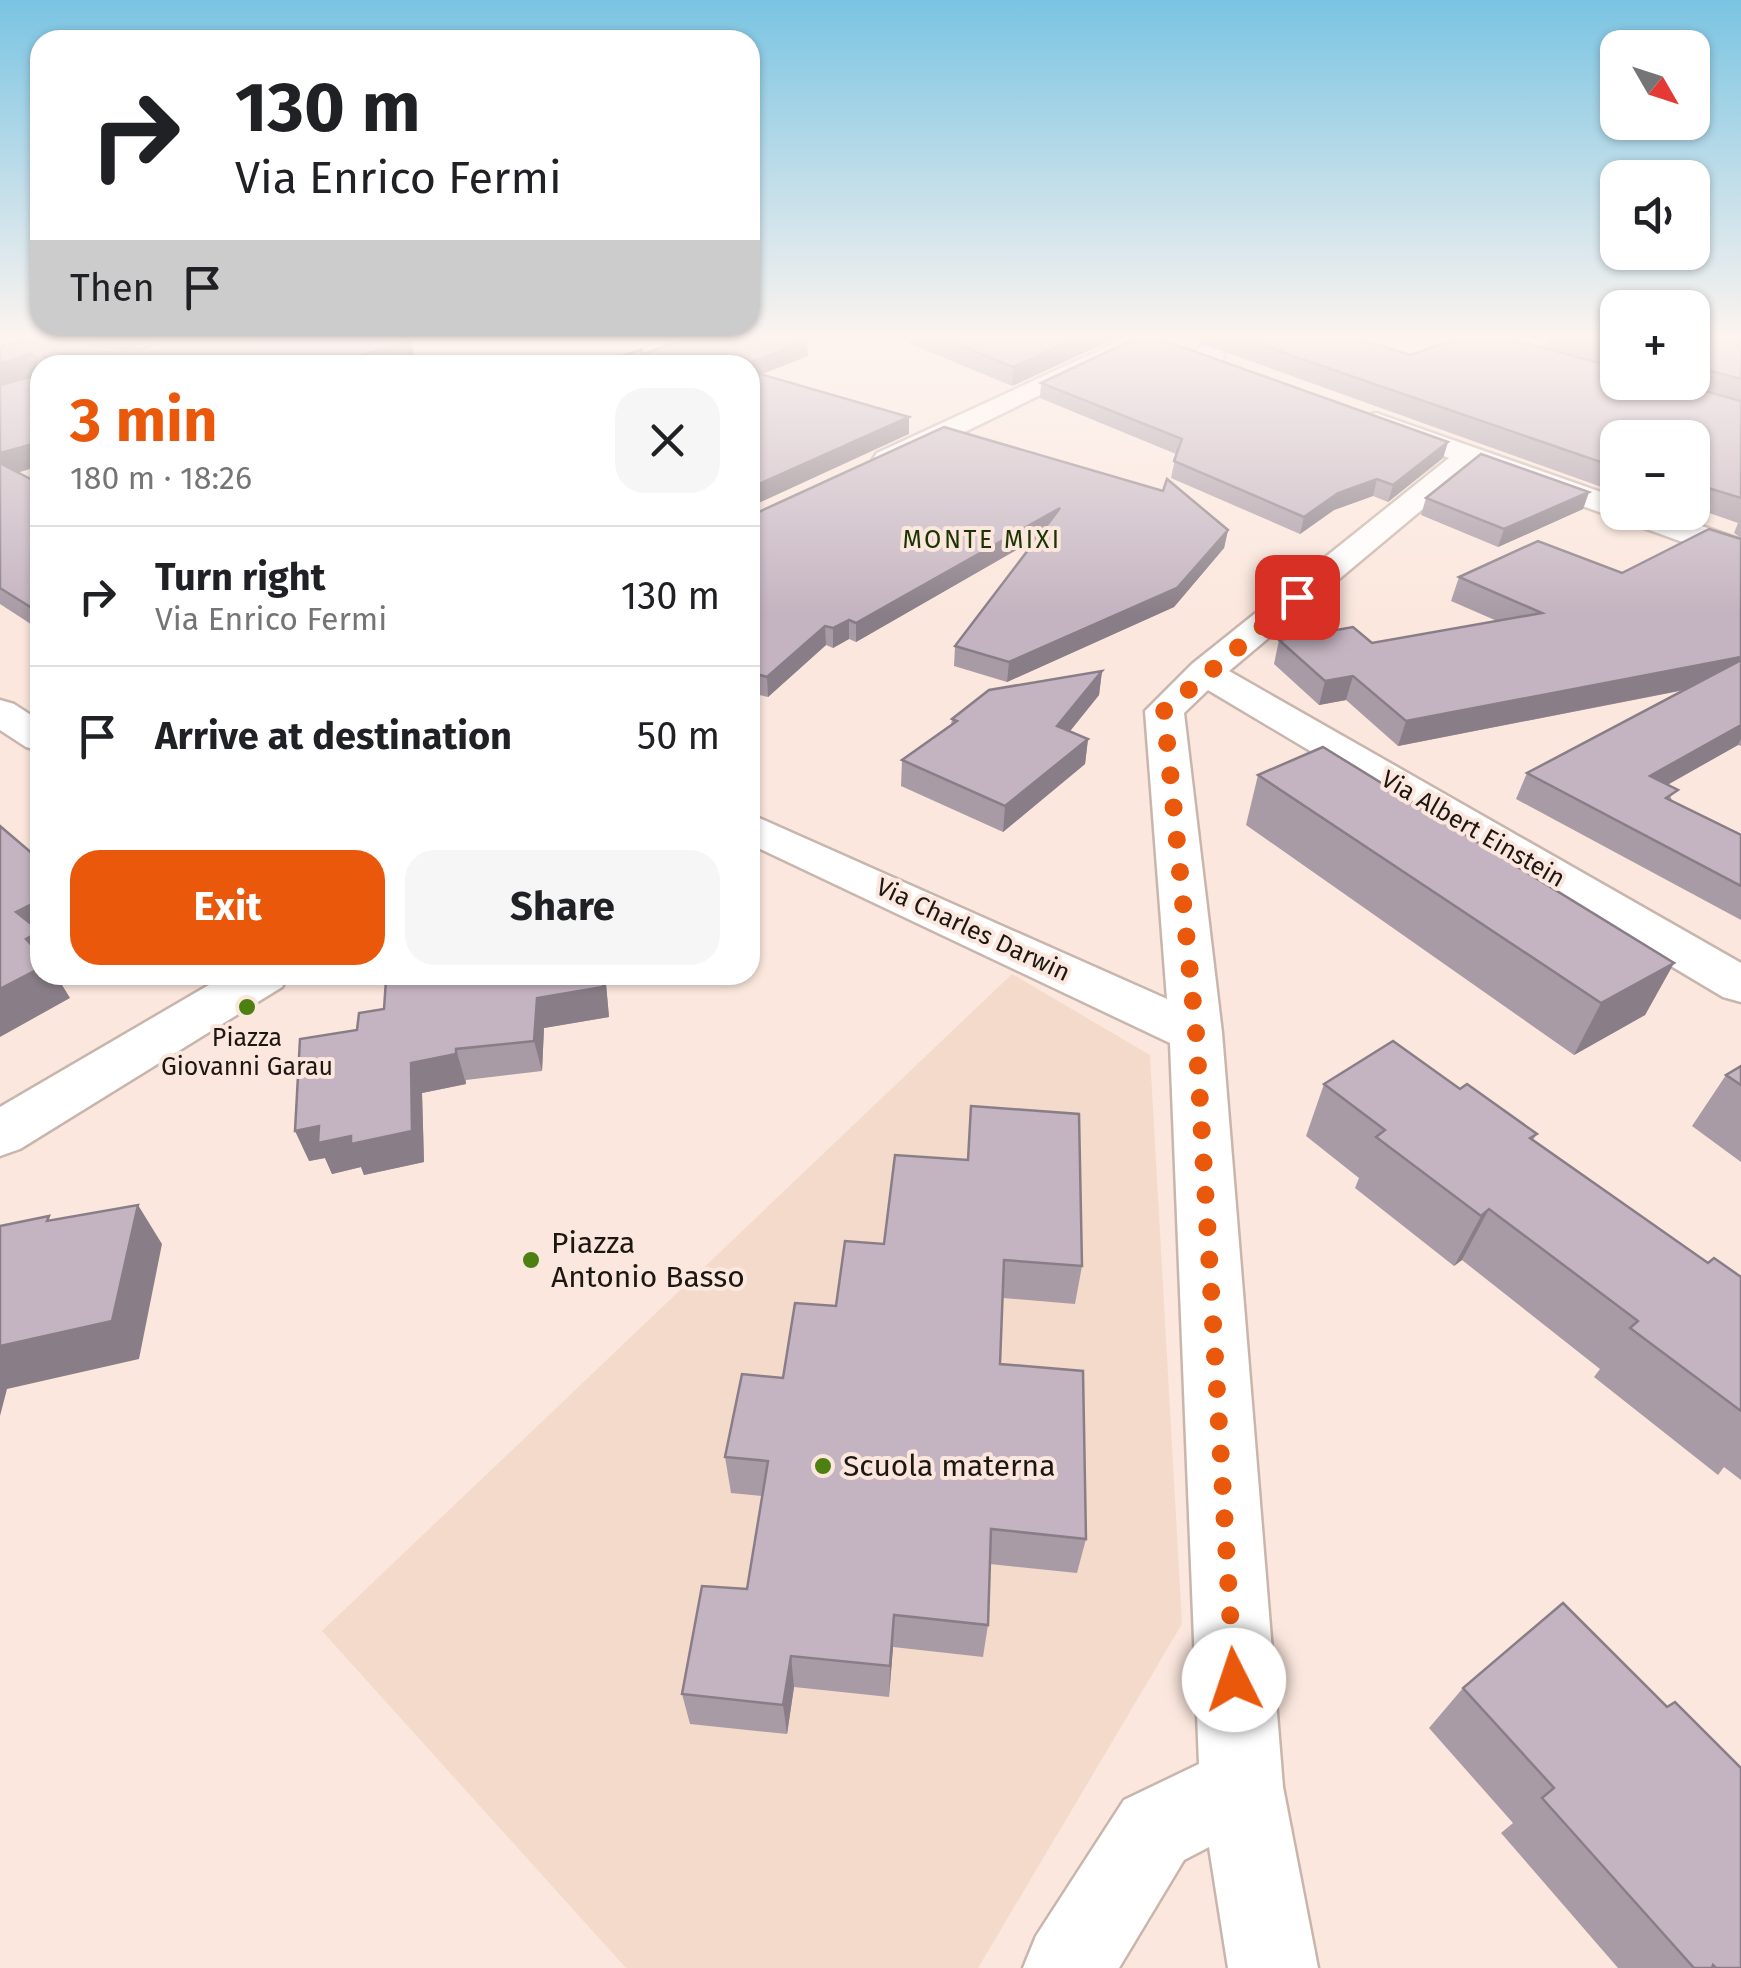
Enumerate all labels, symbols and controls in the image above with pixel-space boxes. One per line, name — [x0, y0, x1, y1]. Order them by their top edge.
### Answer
north arrow — [1600, 30, 1710, 140]
map controls — [1600, 30, 1710, 530]
text: 130 m — [235, 66, 421, 150]
icon: right — [70, 70, 200, 200]
text: Via Enrico Fermi — [235, 151, 562, 205]
button: sound — [1600, 160, 1710, 270]
icon: arrive — [175, 260, 230, 315]
text: Then — [70, 265, 155, 311]
button: + — [1600, 290, 1710, 400]
text: 3 min — [70, 385, 218, 457]
button: close — [615, 388, 720, 493]
button: − — [1600, 420, 1710, 530]
text: 180 m · 18:26 — [70, 459, 252, 497]
district label: MONTE MIXI — [902, 525, 1062, 555]
text: Turn right — [155, 554, 325, 600]
pin — [1255, 555, 1340, 640]
icon: right — [70, 569, 125, 624]
icon: arrive — [1270, 570, 1325, 625]
text: 130 m — [621, 573, 720, 619]
text: Via Enrico Fermi — [155, 600, 387, 638]
icon: arrive — [70, 709, 125, 764]
text: Arrive at destination — [155, 713, 512, 759]
text: 50 m — [637, 713, 720, 759]
street label: Via Albert Einstein — [1376, 764, 1570, 894]
button: Exit — [70, 850, 385, 965]
button: Share — [405, 850, 720, 965]
street label: Via Charles Darwin — [871, 872, 1075, 988]
marker: Piazza Giovanni Garau — [236, 996, 258, 1018]
place label: Piazza Giovanni Garau — [161, 1023, 333, 1082]
place label: Piazza Antonio Basso — [551, 1225, 745, 1295]
marker: Piazza Antonio Basso — [520, 1249, 542, 1271]
place label: Scuola materna — [843, 1448, 1056, 1484]
marker: Scuola materna — [812, 1455, 834, 1477]
position arrow — [1182, 1628, 1286, 1732]

